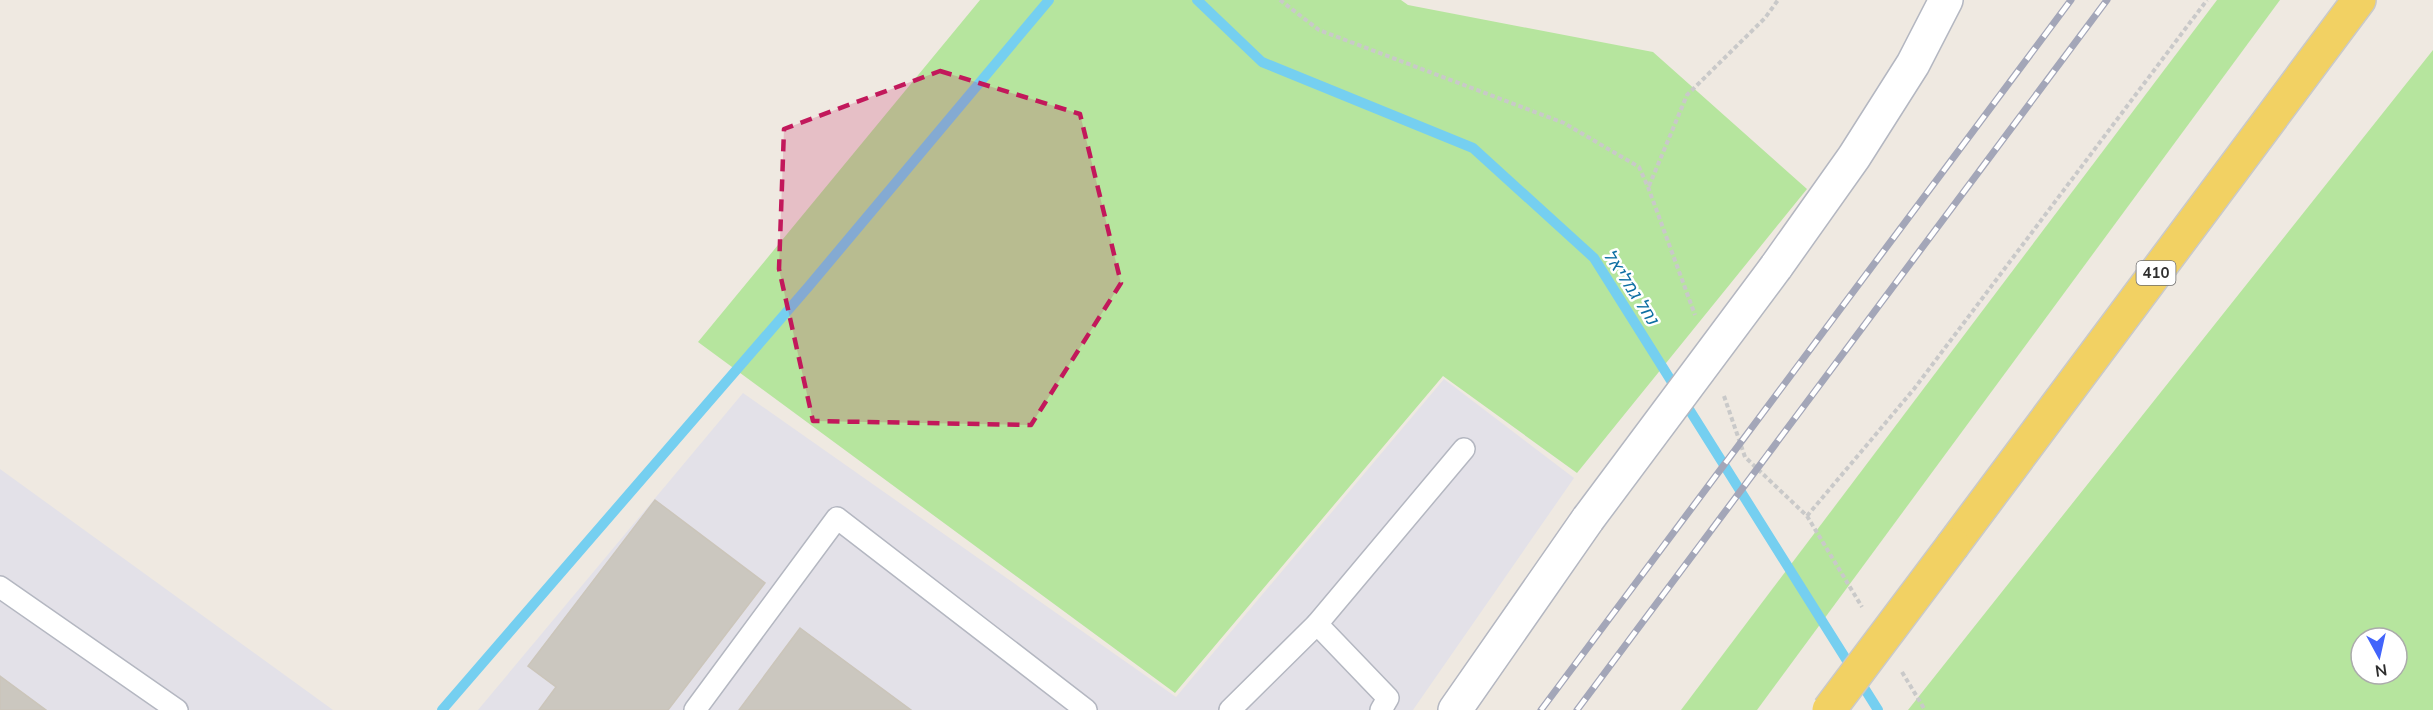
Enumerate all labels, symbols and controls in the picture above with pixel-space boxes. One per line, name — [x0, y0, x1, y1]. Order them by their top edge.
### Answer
water label: נחל גמליאל — [1598, 245, 1665, 330]
road number: 410 — [2136, 261, 2176, 285]
north arrow — [2349, 626, 2409, 686]
text: N — [2373, 658, 2388, 682]

